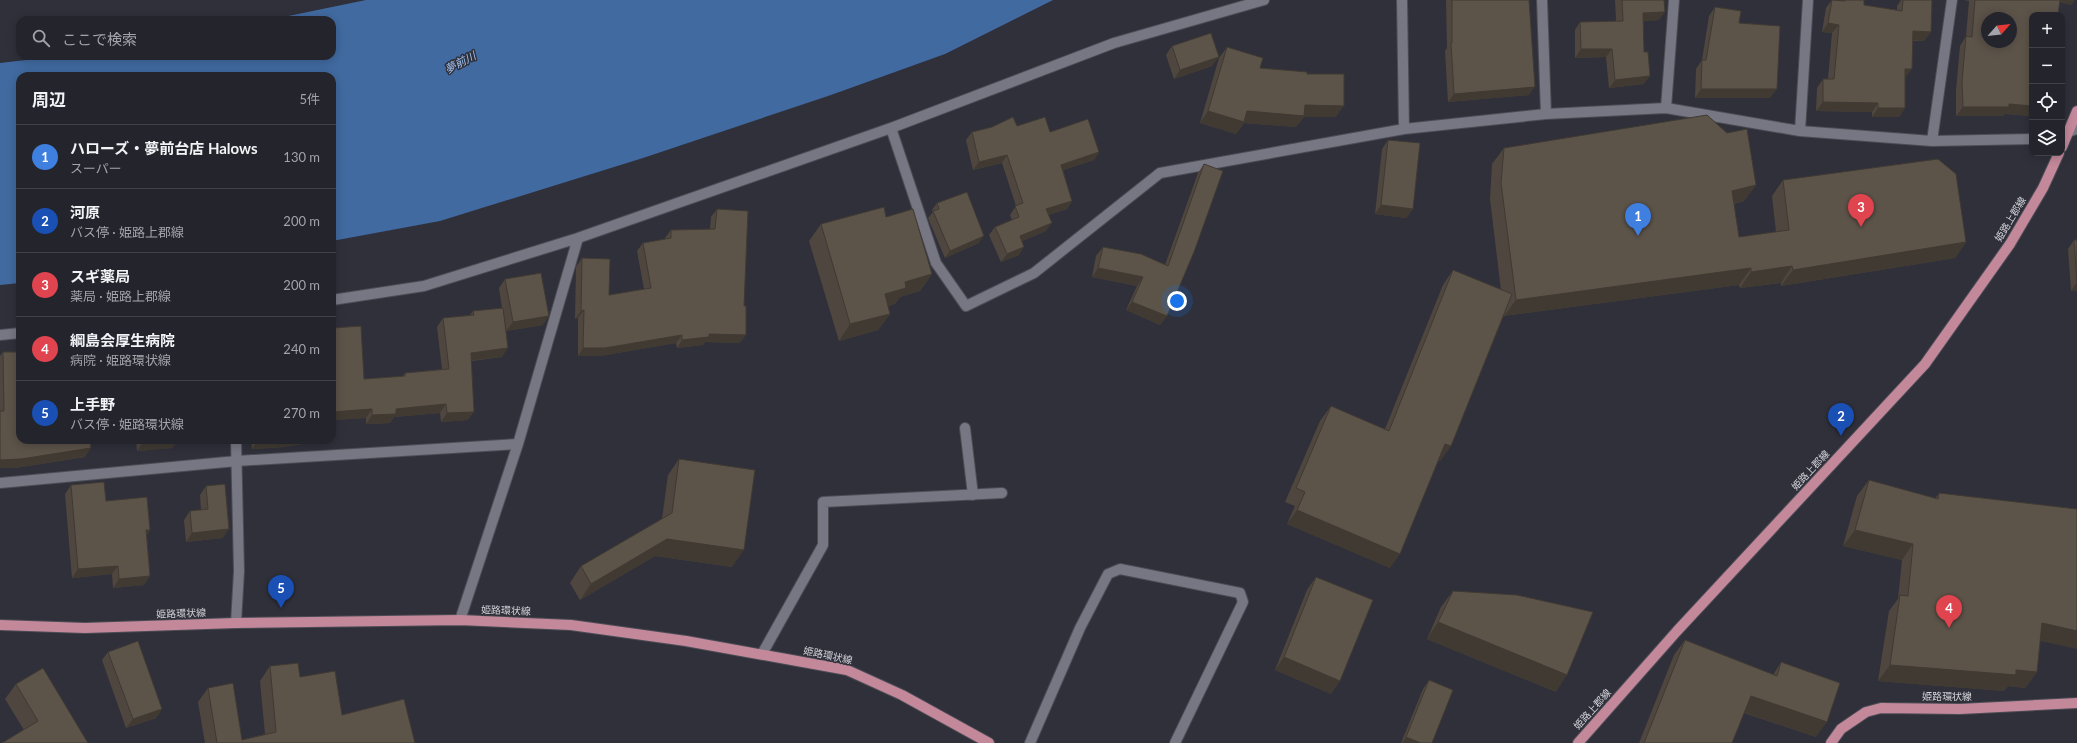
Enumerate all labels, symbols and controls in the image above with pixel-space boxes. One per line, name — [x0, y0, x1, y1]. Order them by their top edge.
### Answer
north arrow — [1981, 12, 2017, 48]
map controls — [2029, 12, 2065, 156]
button: + — [2029, 12, 2065, 48]
search box — [16, 16, 336, 60]
icon: search — [30, 27, 52, 49]
text: ここで検索 — [62, 30, 137, 48]
water label: 夢前川 — [442, 48, 479, 75]
button: − — [2029, 48, 2065, 84]
button: locate — [2029, 84, 2065, 120]
text: 周辺 — [32, 89, 66, 110]
text: 5件 — [299, 91, 320, 107]
button: layers — [2029, 120, 2065, 156]
text: ハローズ・夢前台店 Halows — [70, 139, 258, 157]
text: 1 — [41, 149, 49, 165]
text: 130 m — [283, 149, 320, 165]
text: スーパー — [70, 160, 122, 176]
pin: 3 — [1848, 194, 1874, 227]
street label: 姫路上郡線 — [1992, 194, 2028, 244]
text: 河原 — [70, 203, 100, 221]
pin: 1 — [1625, 203, 1651, 236]
text: 2 — [41, 213, 49, 229]
text: 200 m — [283, 213, 320, 229]
text: バス停 · 姫路上郡線 — [70, 224, 184, 240]
text: スギ薬局 — [70, 267, 130, 285]
text: 3 — [41, 277, 49, 293]
text: 200 m — [283, 277, 320, 293]
text: 薬局 · 姫路上郡線 — [70, 288, 171, 304]
your location — [1167, 291, 1187, 311]
text: 綱島会厚生病院 — [70, 331, 175, 349]
text: 4 — [41, 341, 49, 357]
text: 240 m — [283, 341, 320, 357]
text: 病院 · 姫路環状線 — [70, 352, 171, 368]
text: 上手野 — [70, 395, 115, 413]
pin: 2 — [1828, 403, 1854, 436]
text: 5 — [41, 405, 49, 421]
text: 270 m — [283, 405, 320, 421]
text: バス停 · 姫路環状線 — [70, 416, 184, 432]
street label: 姫路上郡線 — [1789, 448, 1831, 492]
pin: 5 — [268, 575, 294, 608]
pin: 4 — [1936, 595, 1962, 628]
street label: 姫路環状線 — [481, 603, 531, 617]
street label: 姫路環状線 — [156, 606, 206, 620]
street label: 姫路環状線 — [802, 644, 854, 666]
street label: 姫路上郡線 — [1571, 686, 1613, 732]
street label: 姫路環状線 — [1922, 690, 1972, 702]

